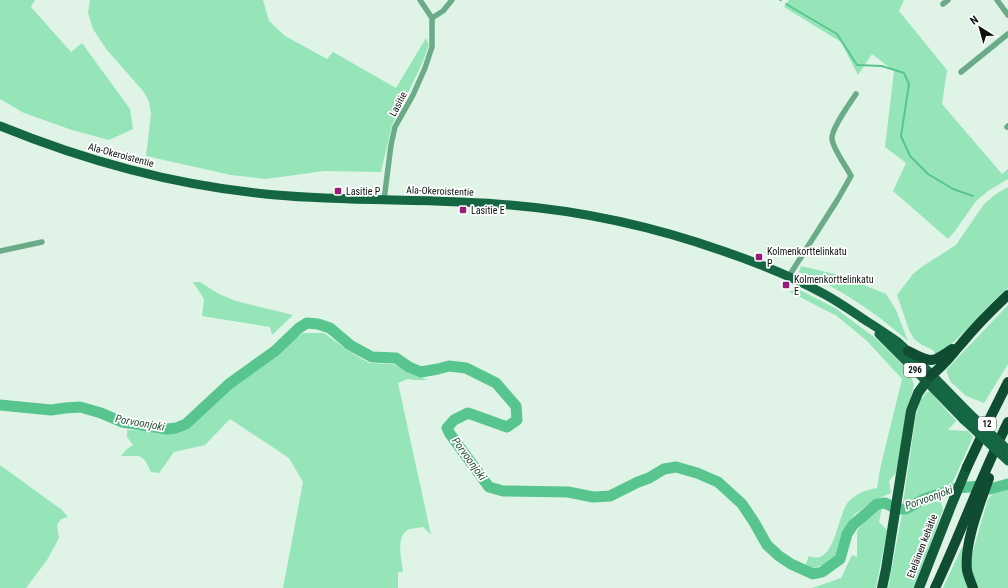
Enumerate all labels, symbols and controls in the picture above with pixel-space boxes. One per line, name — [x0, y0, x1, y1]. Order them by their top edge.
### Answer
north arrow — [960, 8, 1000, 48]
text: N — [968, 13, 981, 28]
street label: Lasitie — [387, 90, 409, 118]
street label: Ala-Okeroistentie — [87, 141, 155, 169]
street label: Ala-Okeroistentie — [406, 184, 474, 198]
marker: Lasitie P — [333, 186, 343, 196]
place label: Lasitie P — [346, 186, 381, 197]
marker: Lasitie E — [458, 205, 468, 215]
place label: Lasitie E — [471, 205, 505, 216]
place label: Kolmenkorttelinkatu P — [767, 246, 847, 269]
marker: Kolmenkorttelinkatu P — [754, 252, 764, 262]
place label: Kolmenkorttelinkatu E — [794, 274, 874, 297]
marker: Kolmenkorttelinkatu E — [781, 280, 791, 290]
road number: 296 — [904, 363, 926, 377]
water label: Porvoonjoki — [114, 412, 166, 434]
road number: 12 — [978, 417, 996, 431]
water label: Porvoonjoki — [449, 435, 489, 483]
water label: Porvoonjoki — [903, 483, 955, 513]
street label: Eteläinen kehätie — [905, 512, 939, 579]

